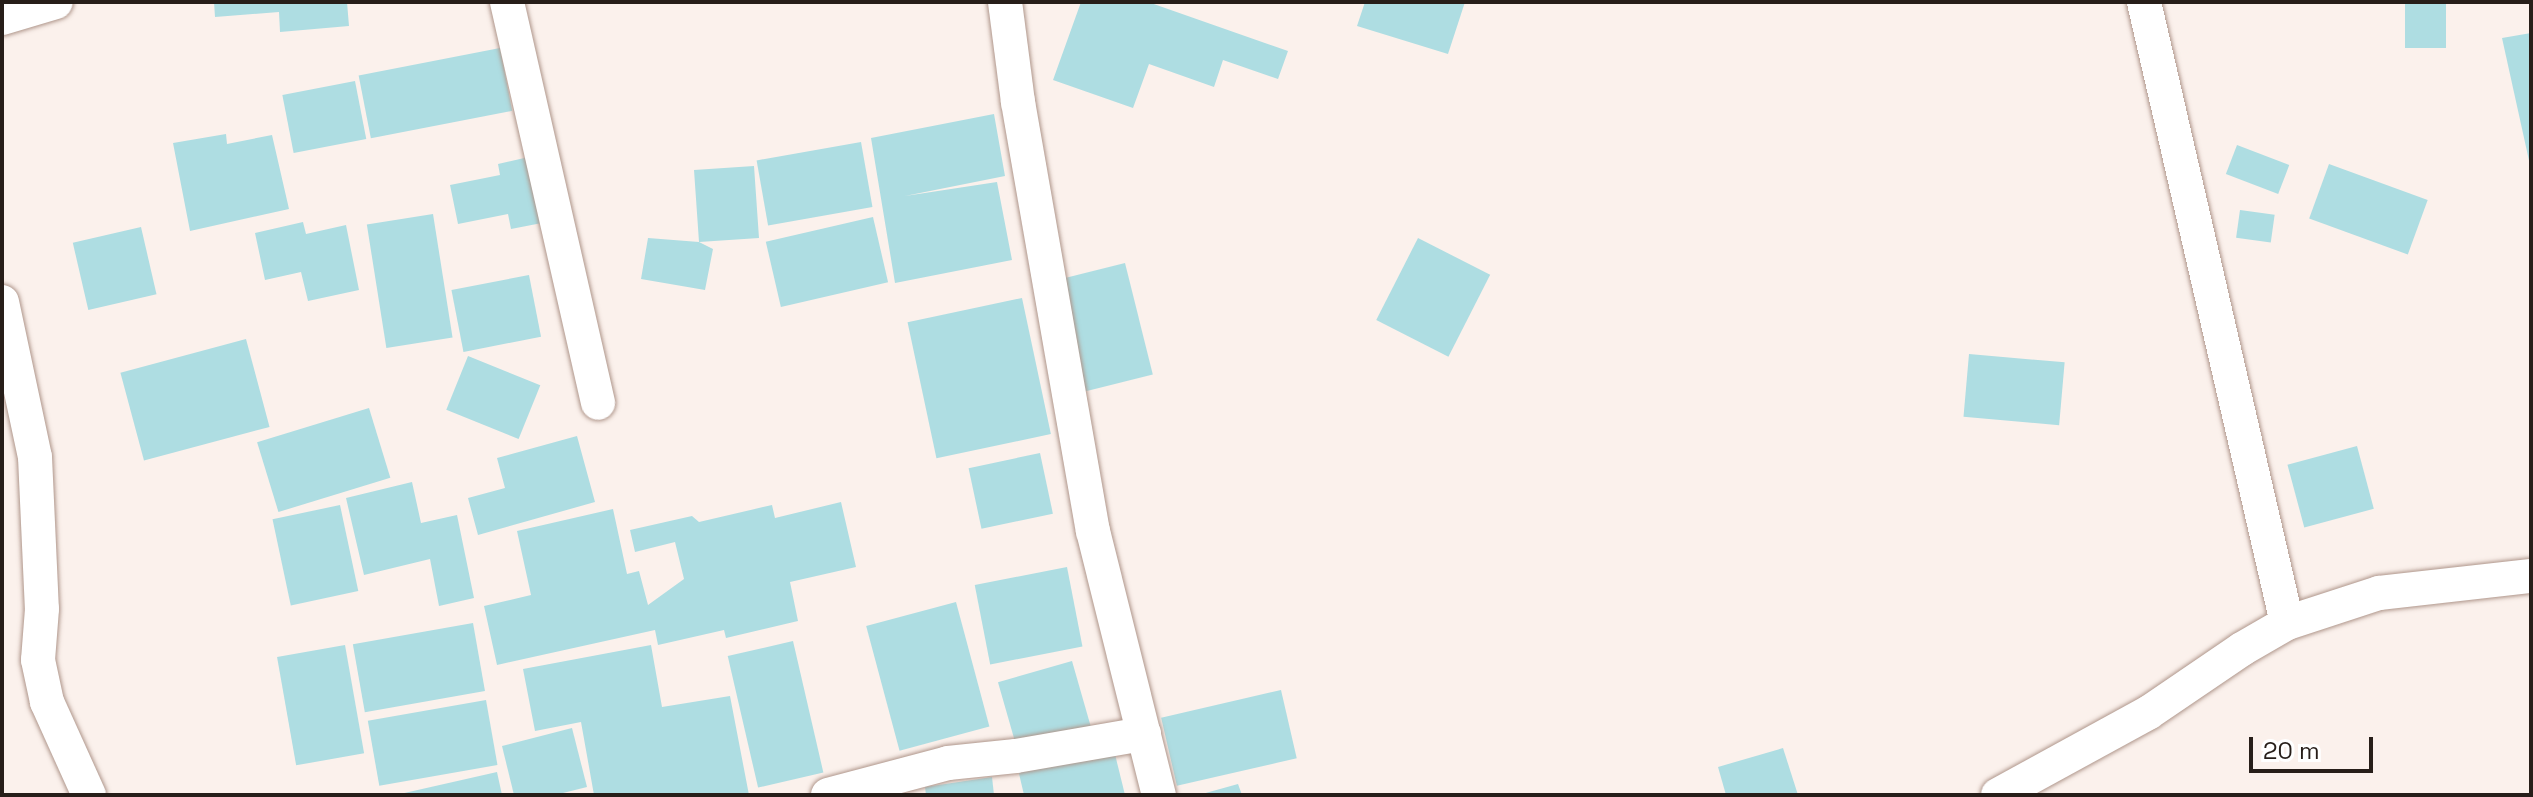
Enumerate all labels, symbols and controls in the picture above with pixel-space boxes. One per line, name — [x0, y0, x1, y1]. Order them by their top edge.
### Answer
scale bar — [2253, 721, 2377, 771]
text: 20 m — [2263, 735, 2320, 766]

